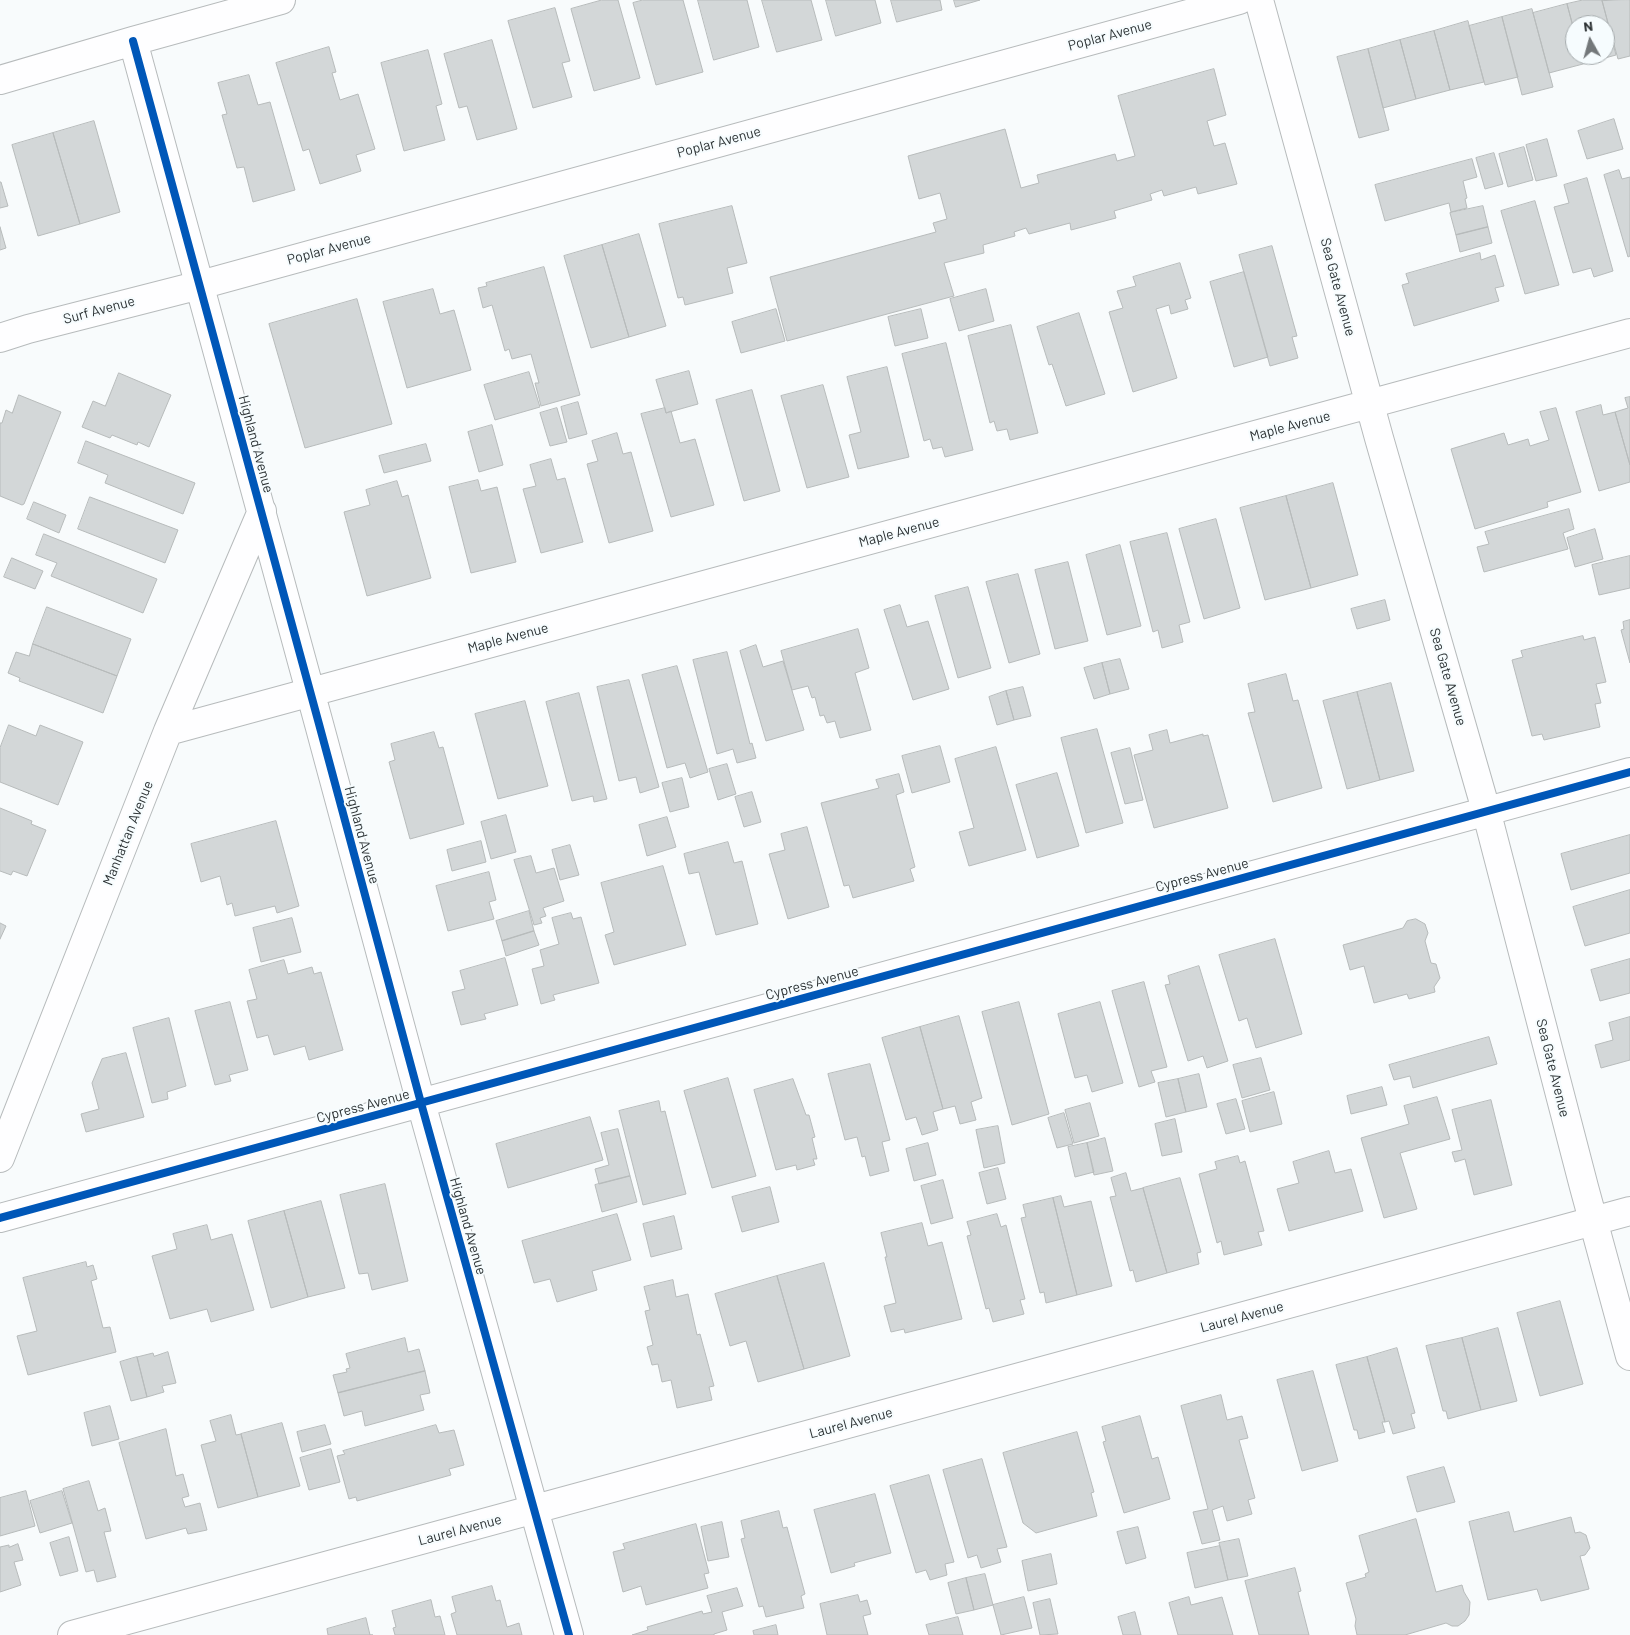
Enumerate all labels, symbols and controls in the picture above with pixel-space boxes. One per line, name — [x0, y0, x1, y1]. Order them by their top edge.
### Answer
north arrow — [1565, 15, 1615, 65]
street label: Poplar Avenue — [1066, 16, 1154, 54]
text: N — [1583, 17, 1594, 35]
street label: Poplar Avenue — [675, 123, 763, 161]
street label: Poplar Avenue — [285, 230, 373, 268]
street label: Sea Gate Avenue — [1317, 236, 1359, 338]
street label: Surf Avenue — [61, 292, 137, 328]
street label: Highland Avenue — [235, 393, 277, 495]
street label: Maple Avenue — [1248, 407, 1332, 445]
street label: Maple Avenue — [857, 513, 941, 551]
street label: Maple Avenue — [466, 619, 550, 657]
street label: Sea Gate Avenue — [1426, 626, 1470, 728]
street label: Manhattan Avenue — [99, 778, 157, 888]
street label: Highland Avenue — [341, 784, 383, 886]
street label: Cypress Avenue — [1154, 855, 1250, 895]
street label: Cypress Avenue — [764, 963, 860, 1003]
street label: Sea Gate Avenue — [1533, 1017, 1573, 1119]
street label: Cypress Avenue — [315, 1086, 411, 1126]
street label: Highland Avenue — [446, 1175, 490, 1277]
street label: Laurel Avenue — [1198, 1298, 1286, 1336]
street label: Laurel Avenue — [807, 1404, 895, 1442]
street label: Laurel Avenue — [416, 1511, 504, 1549]

